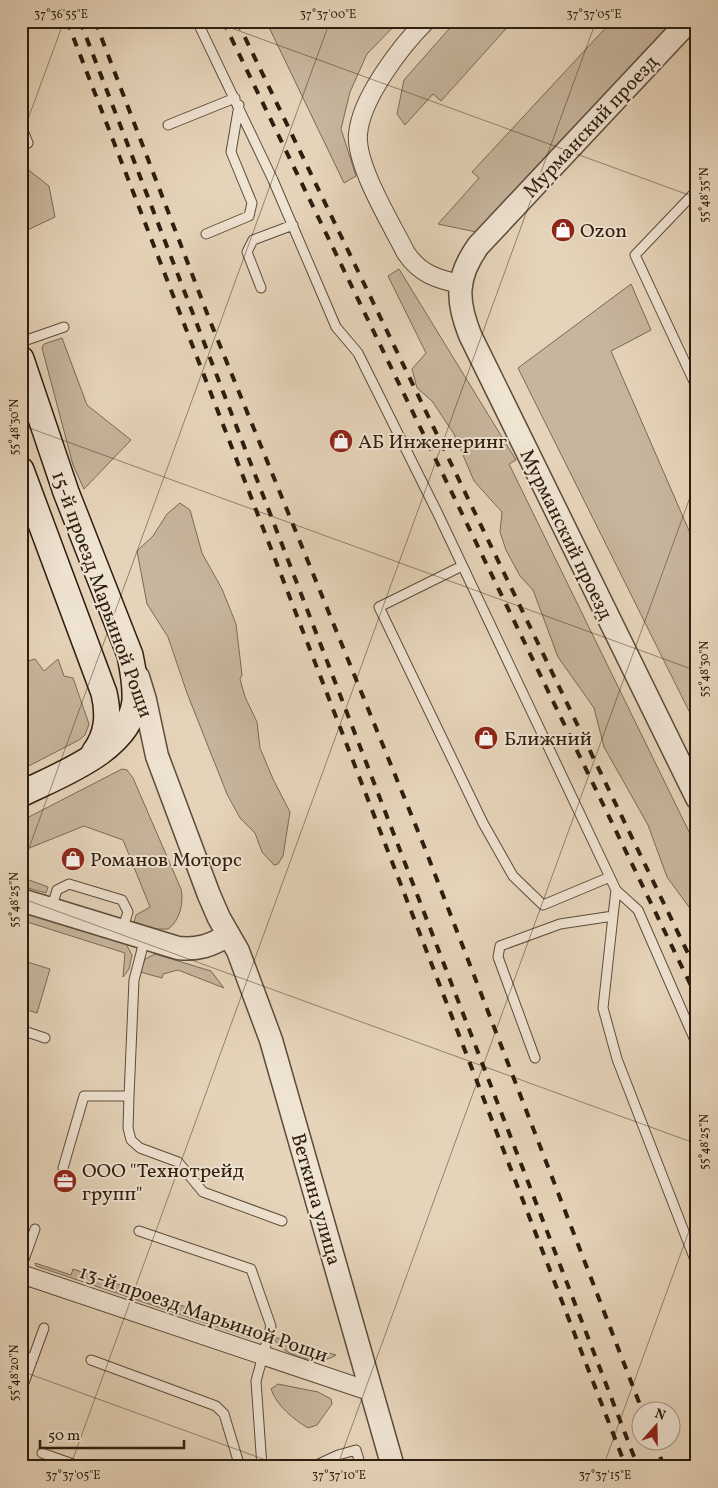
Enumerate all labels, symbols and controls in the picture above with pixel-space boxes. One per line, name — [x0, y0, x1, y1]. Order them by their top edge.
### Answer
text: 37°36'55"E — [34, 7, 88, 23]
text: 37°37'00"E — [300, 7, 356, 23]
text: 37°37'05"E — [567, 7, 621, 23]
street label: Мурманский проезд — [518, 50, 665, 205]
text: 55°48'35"N — [697, 167, 713, 223]
shop icon: Ozon — [550, 217, 576, 243]
place label: Ozon — [580, 218, 627, 246]
text: 55°48'30"N — [7, 399, 23, 455]
shop icon: АБ Инженеринг — [328, 428, 354, 454]
place label: АБ Инженеринг — [358, 429, 507, 457]
street label: Мурманский проезд — [512, 445, 619, 625]
street label: 15-й проезд Марьиной Рощи — [43, 467, 159, 722]
text: 55°48'30"N — [697, 641, 713, 697]
shop icon: Ближний — [473, 725, 499, 751]
place label: Ближний — [504, 726, 592, 754]
shop icon: Романов Моторс — [60, 846, 86, 872]
place label: Романов Моторс — [90, 847, 242, 875]
text: 55°48'25"N — [7, 872, 23, 928]
text: 55°48'25"N — [697, 1114, 713, 1170]
street label: Веткина улица — [283, 1130, 347, 1269]
place label: ООО "Технотрейд групп" — [82, 1158, 244, 1209]
office icon: ООО "Технотрейд групп" — [52, 1168, 78, 1194]
street label: 13-й проезд Марьиной Рощи — [75, 1259, 332, 1371]
text: 55°48'20"N — [7, 1345, 23, 1401]
north arrow — [630, 1400, 680, 1450]
text: N — [652, 1405, 668, 1426]
scale bar — [40, 1418, 184, 1450]
text: 50 m — [48, 1426, 80, 1447]
text: 37°37'05"E — [46, 1468, 100, 1484]
text: 37°37'10"E — [312, 1468, 366, 1484]
text: 37°37'15"E — [579, 1468, 631, 1484]

